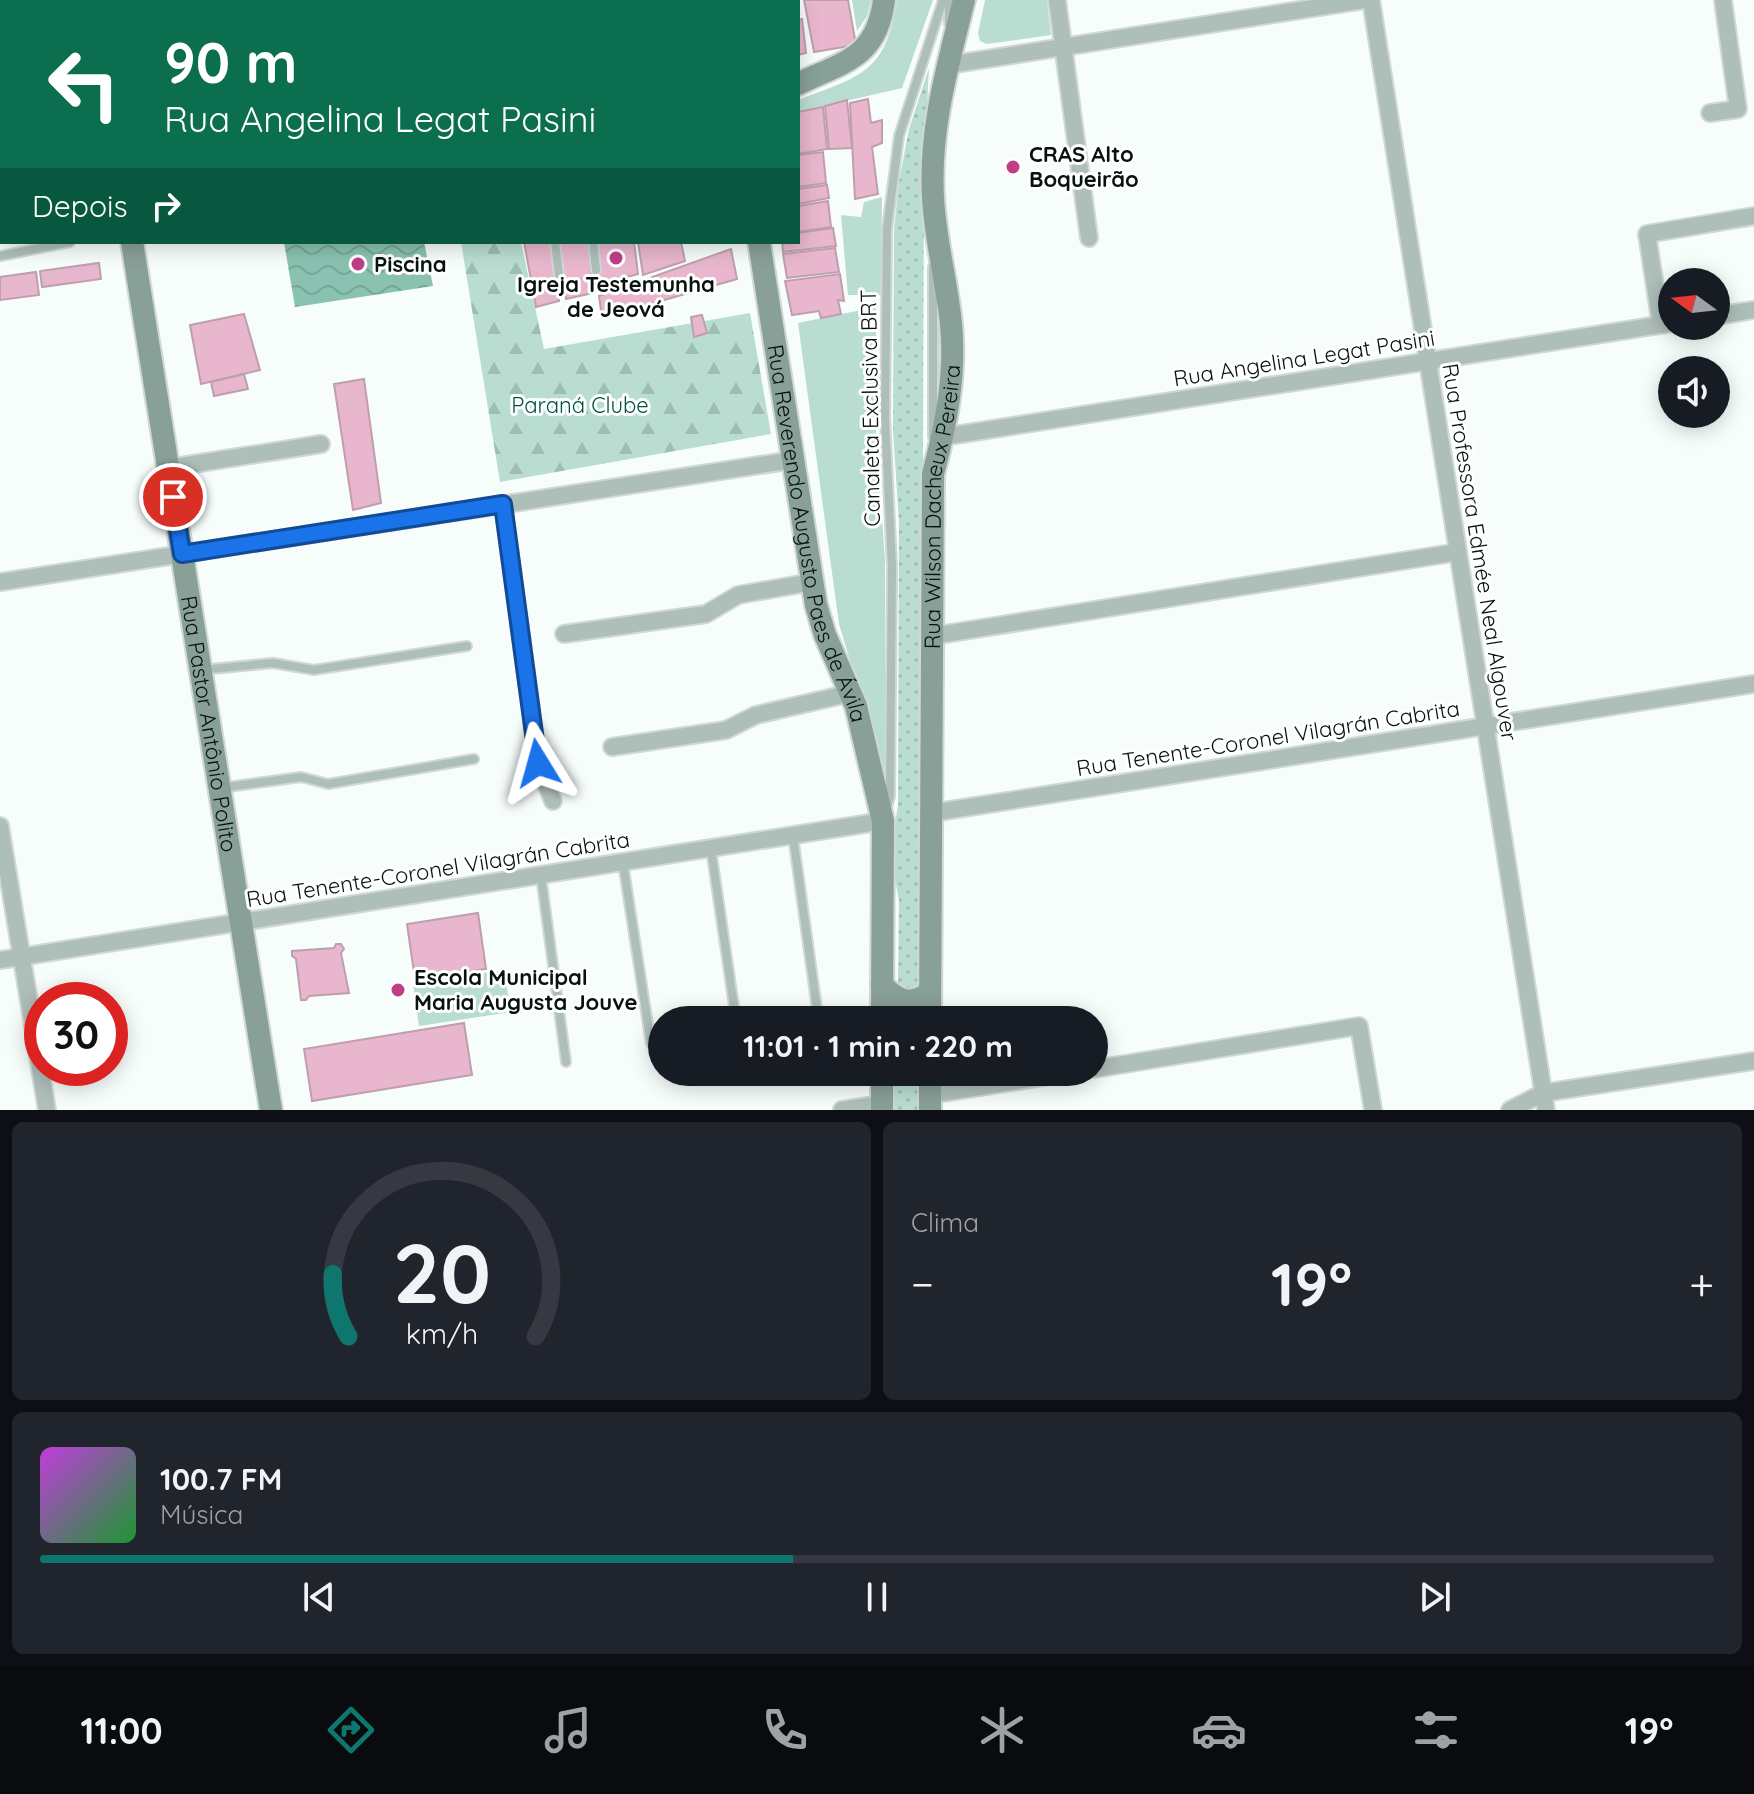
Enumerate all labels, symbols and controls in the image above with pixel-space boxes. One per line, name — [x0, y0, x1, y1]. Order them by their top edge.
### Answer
text: 90 m — [164, 27, 298, 97]
icon: left — [32, 32, 136, 136]
text: Rua Angelina Legat Pasini — [164, 96, 596, 141]
place label: CRAS Alto Boqueirão — [1029, 140, 1139, 193]
marker: CRAS Alto Boqueirão — [1004, 158, 1022, 176]
icon: right — [144, 184, 188, 228]
text: Depois — [32, 187, 128, 225]
marker: Igreja Testemunha de Jeová — [607, 249, 625, 267]
place label: Piscina — [374, 250, 447, 278]
marker: Piscina — [349, 255, 367, 273]
north arrow — [1658, 268, 1730, 340]
map controls — [1658, 268, 1730, 428]
place label: Igreja Testemunha de Jeová — [517, 270, 715, 323]
street label: Canaleta Exclusiva BRT — [854, 289, 886, 527]
street label: Rua Angelina Legat Pasini — [1171, 324, 1437, 392]
street label: Rua Reverendo Augusto Paes de Ávila — [761, 342, 873, 725]
button: sound — [1658, 356, 1730, 428]
street label: Rua Professora Edmée Neal Algouver — [1436, 361, 1524, 743]
street label: Rua Wilson Dacheux Pereira — [918, 364, 966, 649]
park label: Paraná Clube — [511, 391, 649, 419]
pin — [139, 463, 207, 531]
icon: arrive — [151, 475, 195, 519]
street label: Rua Pastor Antônio Polito — [175, 594, 243, 854]
street label: Rua Tenente-Coronel Vilagrán Cabrita — [1074, 694, 1462, 782]
position arrow — [496, 721, 580, 805]
street label: Rua Tenente-Coronel Vilagrán Cabrita — [244, 825, 632, 913]
place label: Escola Municipal Maria Augusta Jouve — [414, 963, 637, 1016]
marker: Escola Municipal Maria Augusta Jouve — [389, 981, 407, 999]
speed limit sign: 30 — [24, 982, 128, 1086]
text: 11:01 · 1 min · 220 m — [743, 1027, 1013, 1065]
text: Clima — [911, 1206, 979, 1239]
text: 20 — [392, 1220, 491, 1324]
text: 19° — [1271, 1246, 1352, 1321]
text: − — [911, 1256, 934, 1311]
text: + — [1689, 1256, 1714, 1311]
text: km/h — [405, 1315, 478, 1351]
text: 100.7 FM — [160, 1460, 282, 1498]
text: Música — [160, 1498, 243, 1531]
icon: previous — [297, 1575, 341, 1619]
icon: pause — [855, 1575, 899, 1619]
icon: next — [1413, 1575, 1457, 1619]
icon: directions — [323, 1702, 379, 1758]
icon: music — [540, 1702, 596, 1758]
icon: phone — [757, 1702, 813, 1758]
icon: climate — [974, 1702, 1030, 1758]
icon: car — [1191, 1702, 1247, 1758]
icon: filters — [1408, 1702, 1464, 1758]
text: 11:00 — [80, 1708, 163, 1753]
text: 19° — [1625, 1708, 1673, 1753]

